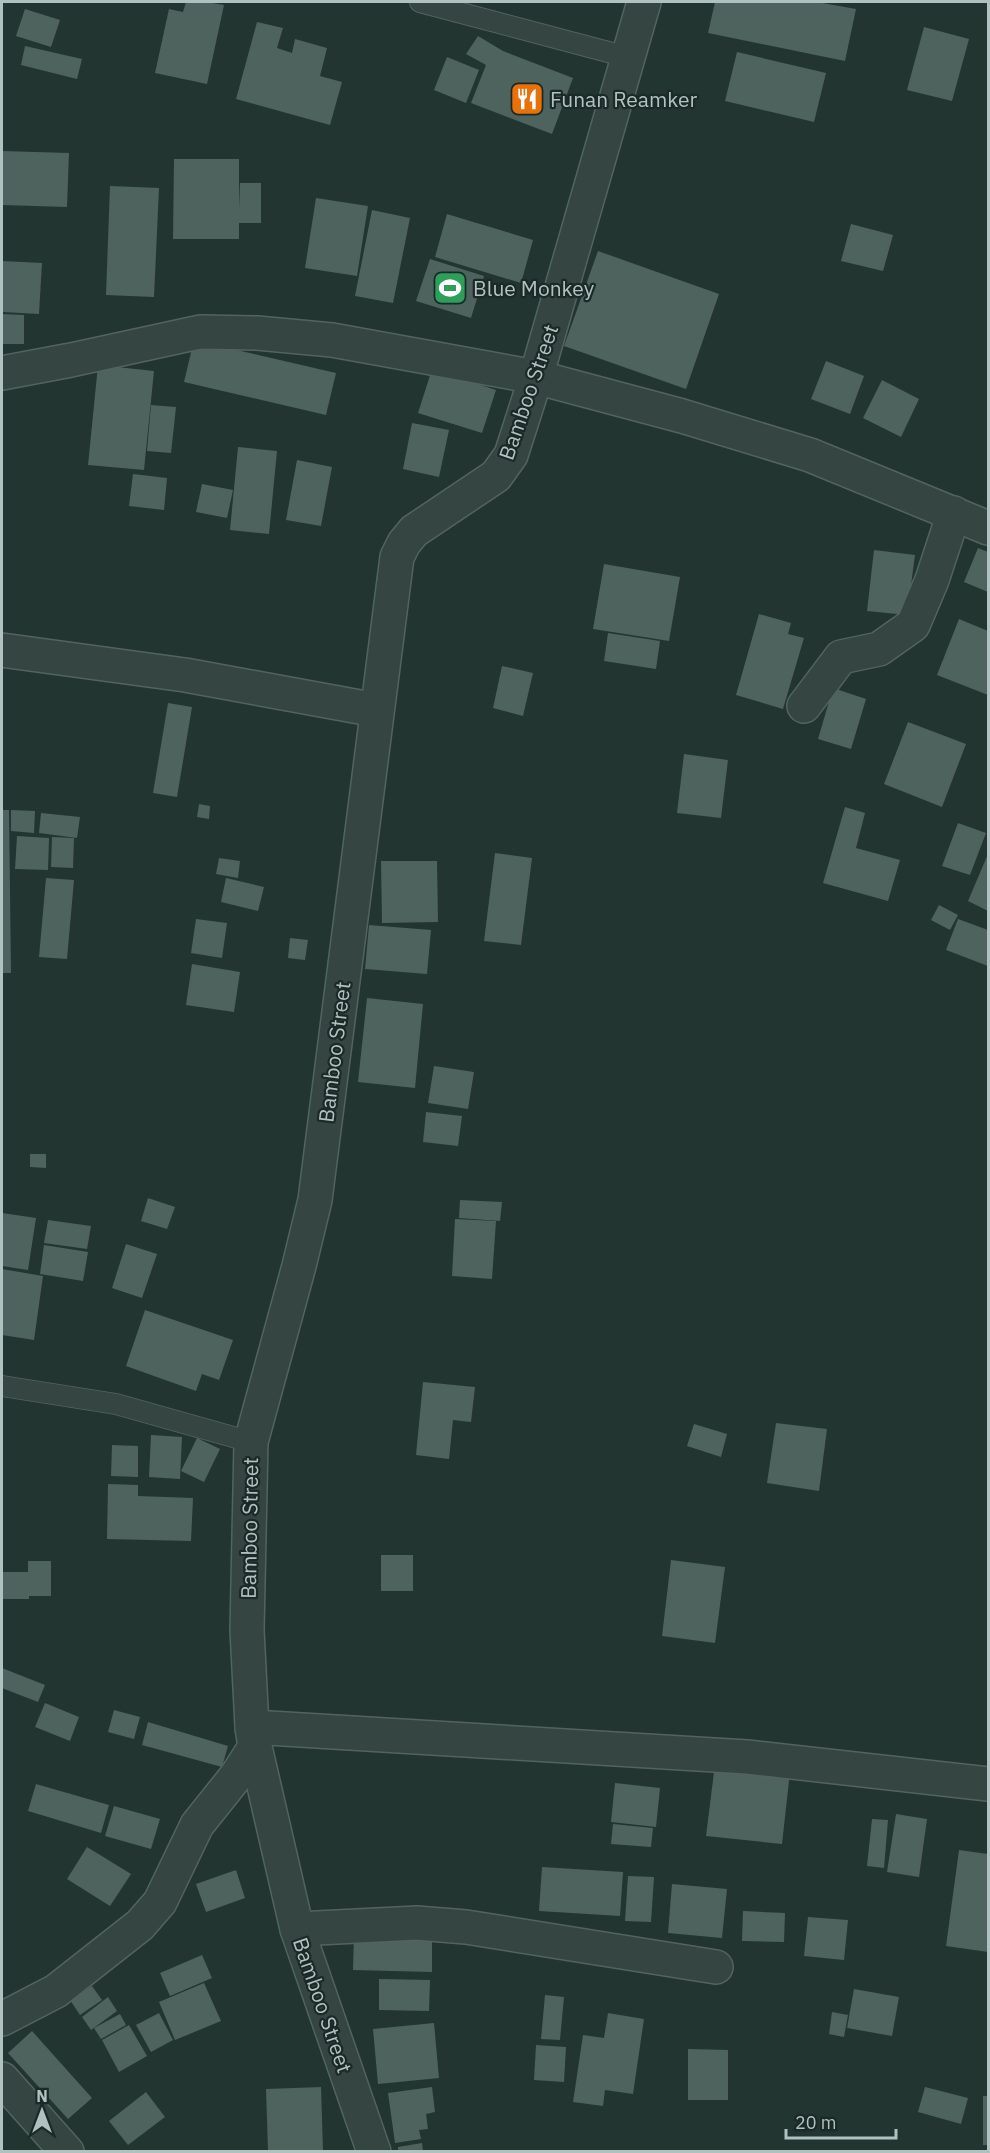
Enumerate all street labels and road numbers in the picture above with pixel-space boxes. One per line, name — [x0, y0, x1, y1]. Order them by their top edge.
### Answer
street label: Bamboo Street — [492, 321, 564, 463]
street label: Bamboo Street — [311, 980, 357, 1124]
street label: Bamboo Street — [234, 1457, 264, 1599]
street label: Bamboo Street — [287, 1934, 359, 2076]

